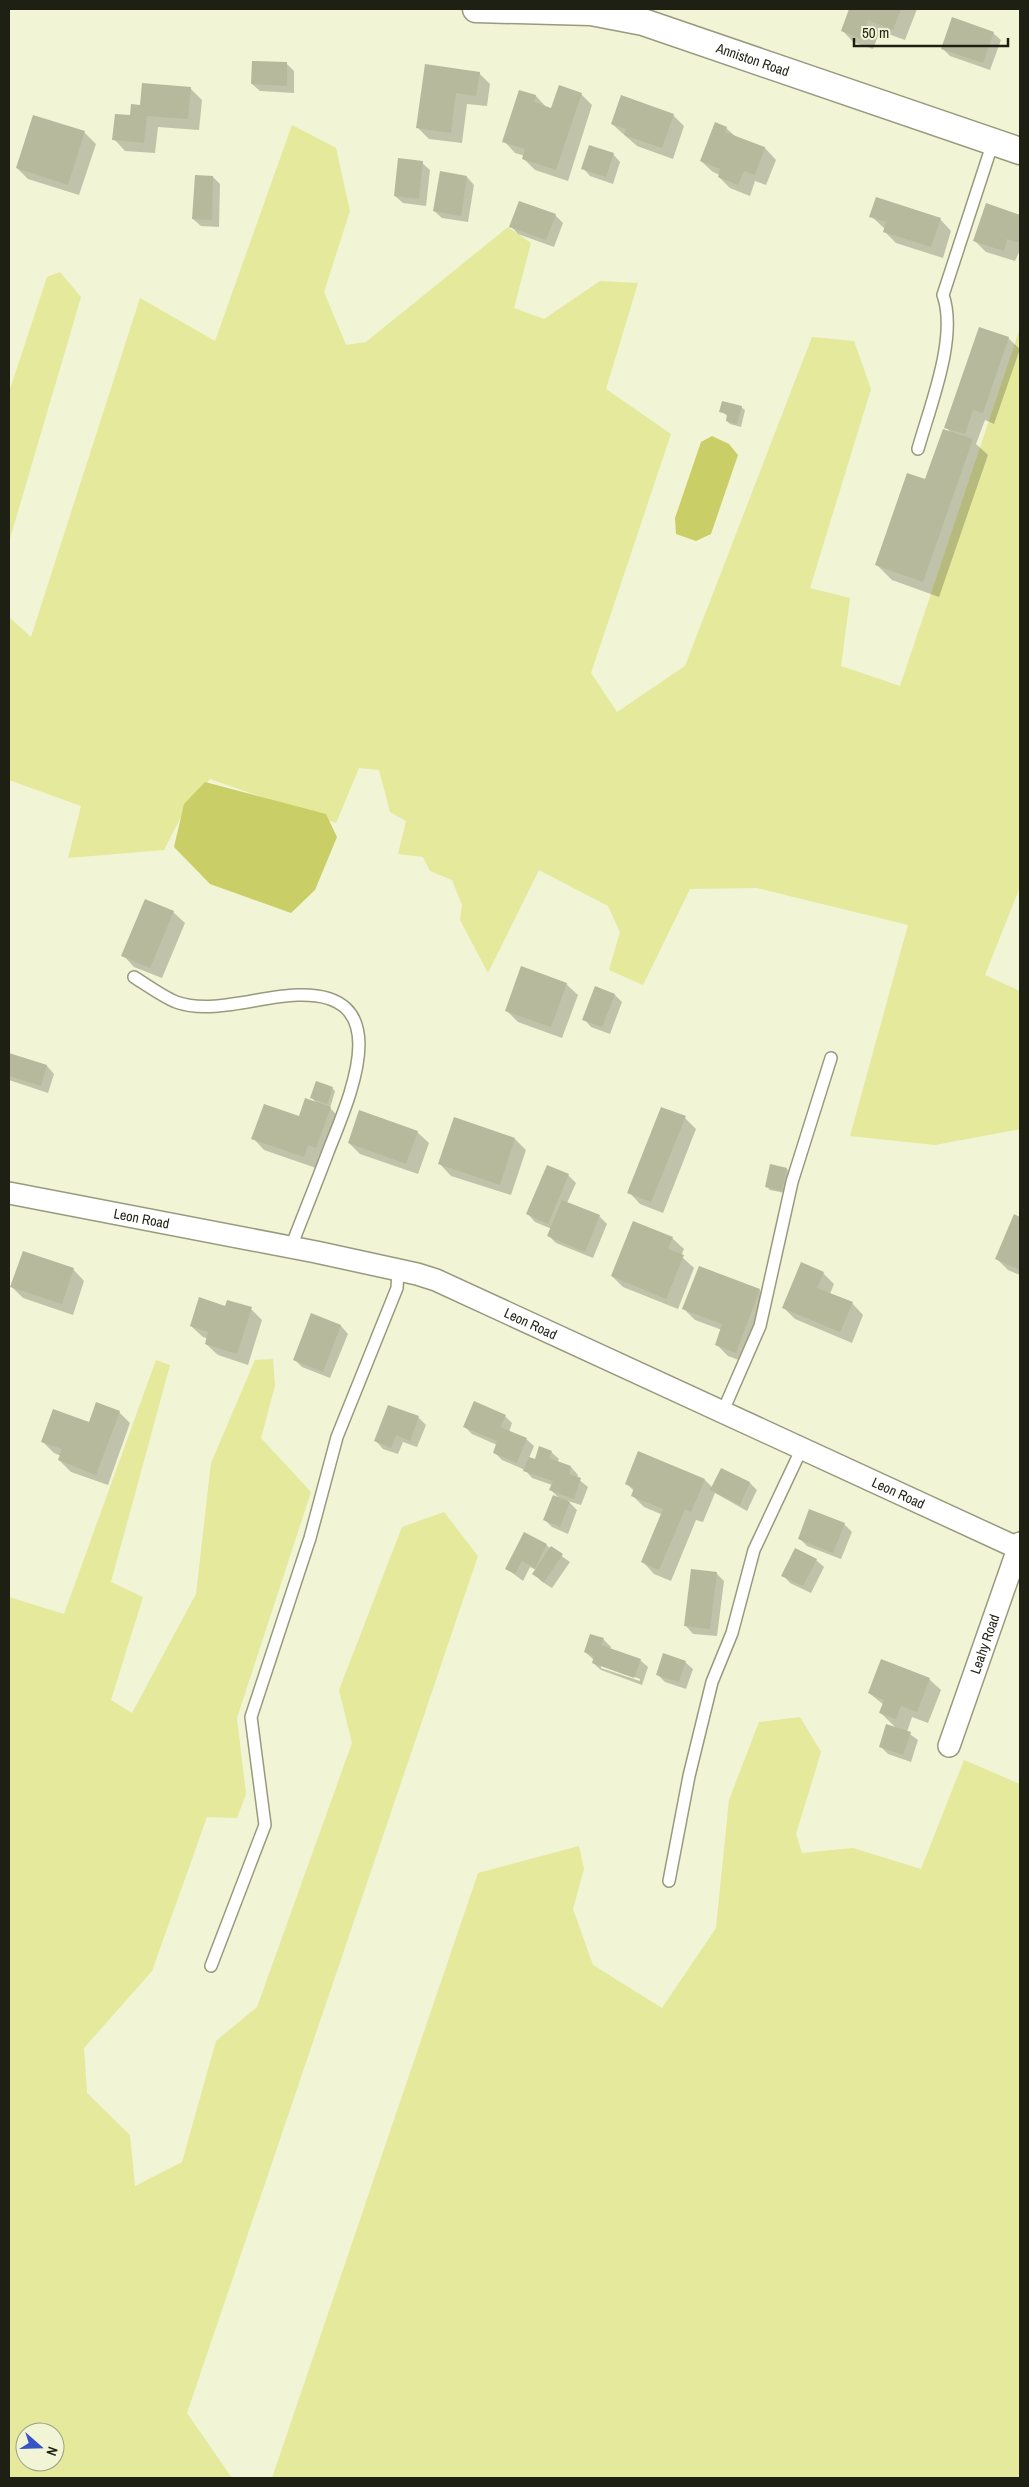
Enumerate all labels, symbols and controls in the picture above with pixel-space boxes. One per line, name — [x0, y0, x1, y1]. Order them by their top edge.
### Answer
scale bar — [854, 15, 1008, 47]
text: 50 m — [862, 22, 889, 43]
street label: Anniston Road — [713, 38, 792, 80]
street label: Leon Road — [112, 1204, 171, 1233]
street label: Leon Road — [501, 1304, 560, 1343]
street label: Leon Road — [869, 1473, 928, 1513]
street label: Leahy Road — [966, 1612, 1003, 1676]
north arrow — [15, 2422, 65, 2472]
text: N — [42, 2444, 62, 2458]

